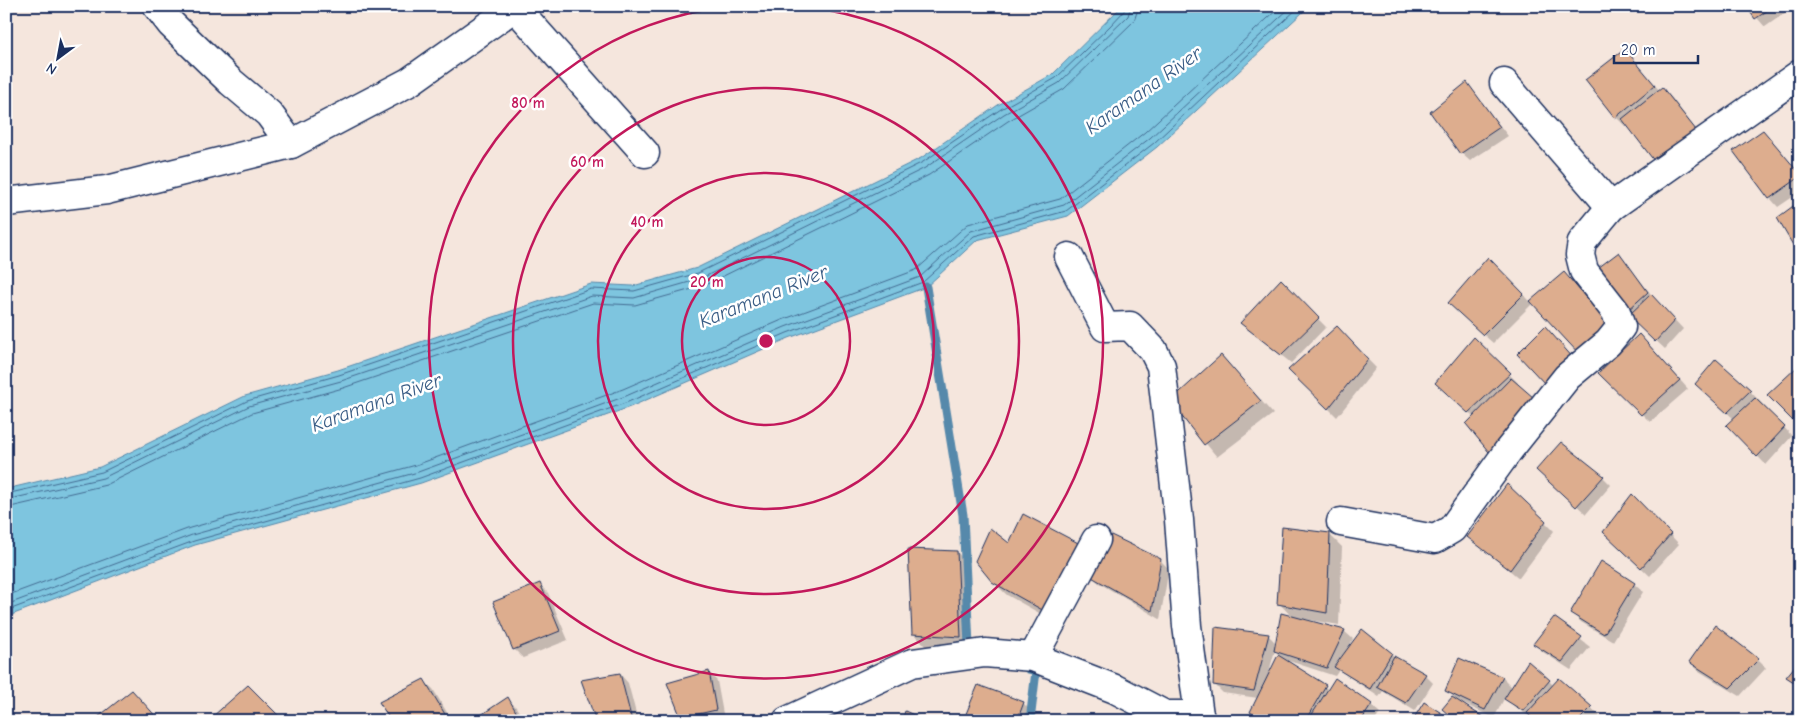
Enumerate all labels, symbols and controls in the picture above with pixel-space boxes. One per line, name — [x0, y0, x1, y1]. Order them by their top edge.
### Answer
north arrow — [32, 32, 82, 82]
scale bar — [1614, 32, 1697, 64]
water label: Karamana River — [1081, 41, 1207, 139]
text: 20 m — [1621, 41, 1655, 59]
text: N — [43, 59, 60, 78]
text: 80 m — [511, 94, 545, 112]
text: 60 m — [570, 153, 604, 171]
text: 40 m — [631, 213, 664, 231]
water label: Karamana River — [695, 260, 832, 333]
text: 20 m — [690, 273, 724, 291]
centre of rings — [757, 332, 775, 350]
water label: Karamana River — [308, 368, 445, 437]

